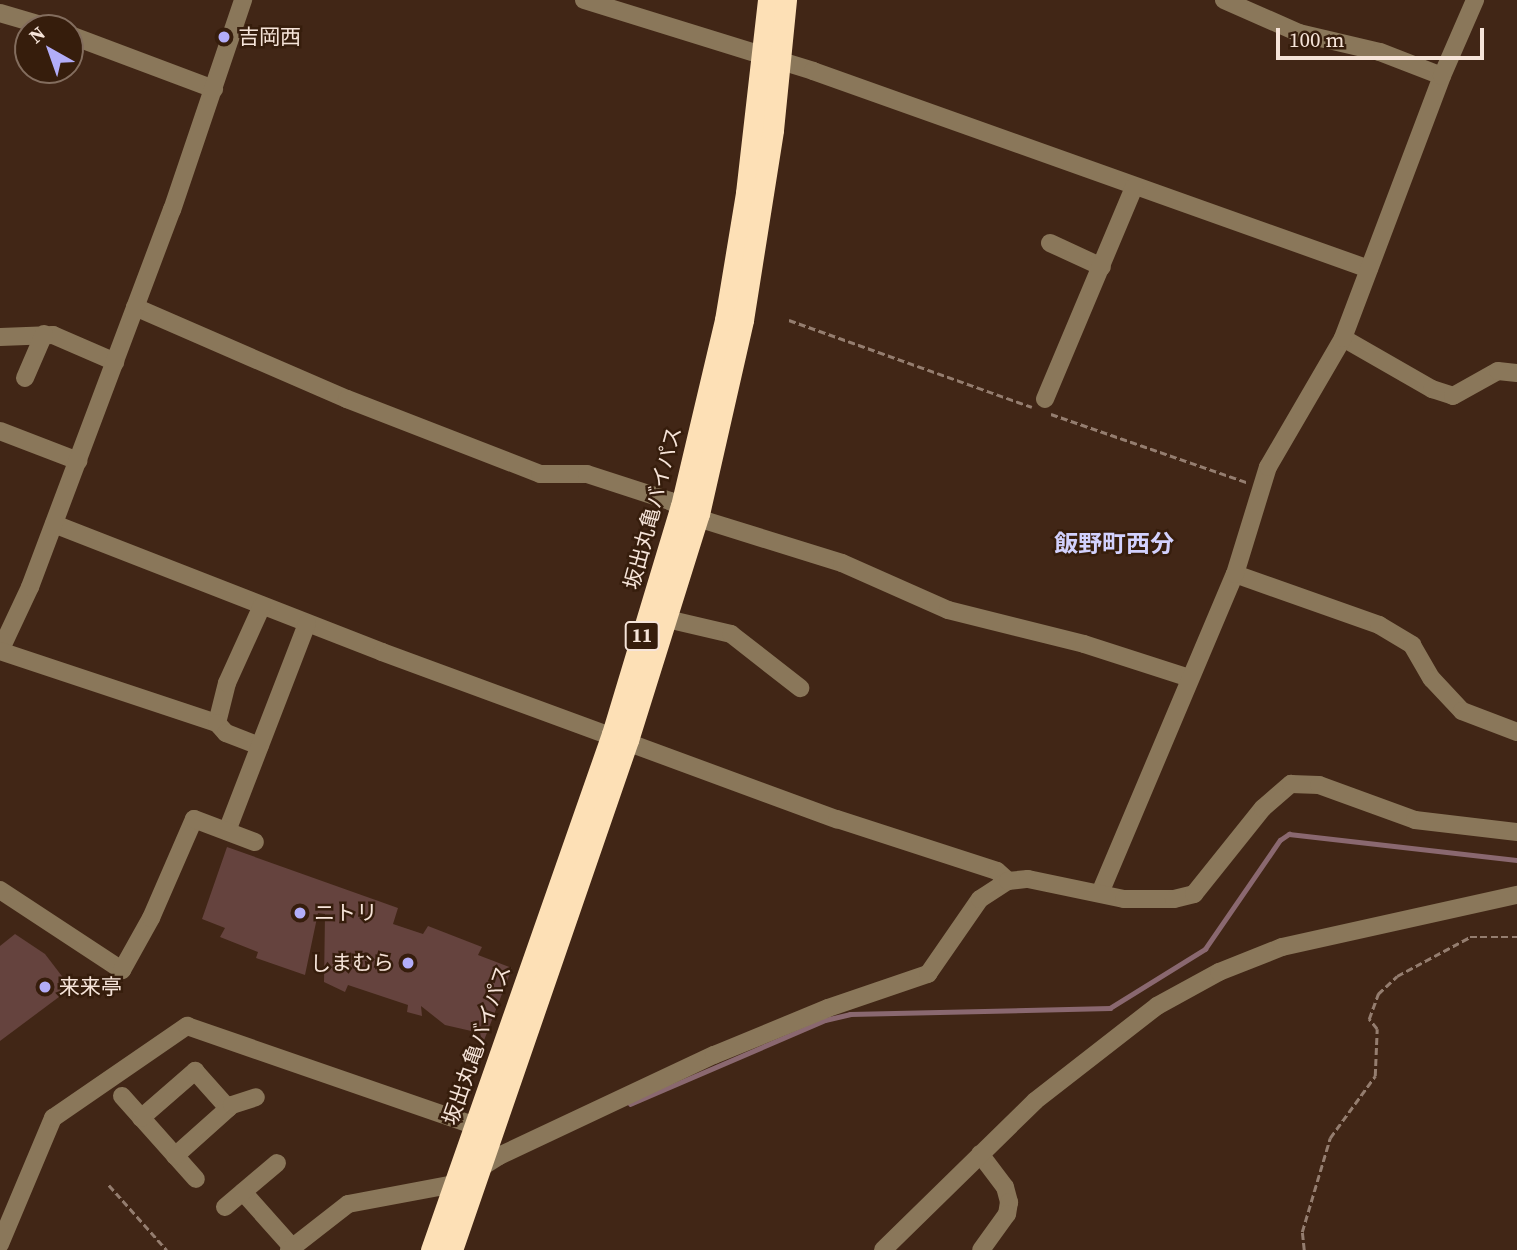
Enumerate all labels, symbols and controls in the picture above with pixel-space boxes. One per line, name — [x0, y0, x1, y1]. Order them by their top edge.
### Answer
north arrow — [14, 14, 84, 84]
scale bar — [1279, 14, 1487, 58]
text: N — [23, 20, 50, 49]
place label: 吉岡西 — [238, 24, 301, 50]
text: 100 m — [1289, 25, 1344, 54]
marker: 吉岡西 — [216, 29, 232, 45]
street label: 坂出丸亀バイパス — [619, 424, 687, 592]
district label: 飯野町西分 — [1054, 530, 1174, 558]
road number: 11 — [624, 621, 660, 652]
place label: ニトリ — [314, 900, 377, 926]
marker: ニトリ — [292, 905, 308, 921]
place label: しまむら — [310, 950, 394, 976]
marker: しまむら — [400, 955, 416, 971]
street label: 坂出丸亀バイパス — [438, 961, 516, 1129]
place label: 来来亭 — [59, 974, 122, 1000]
marker: 来来亭 — [37, 979, 53, 995]

